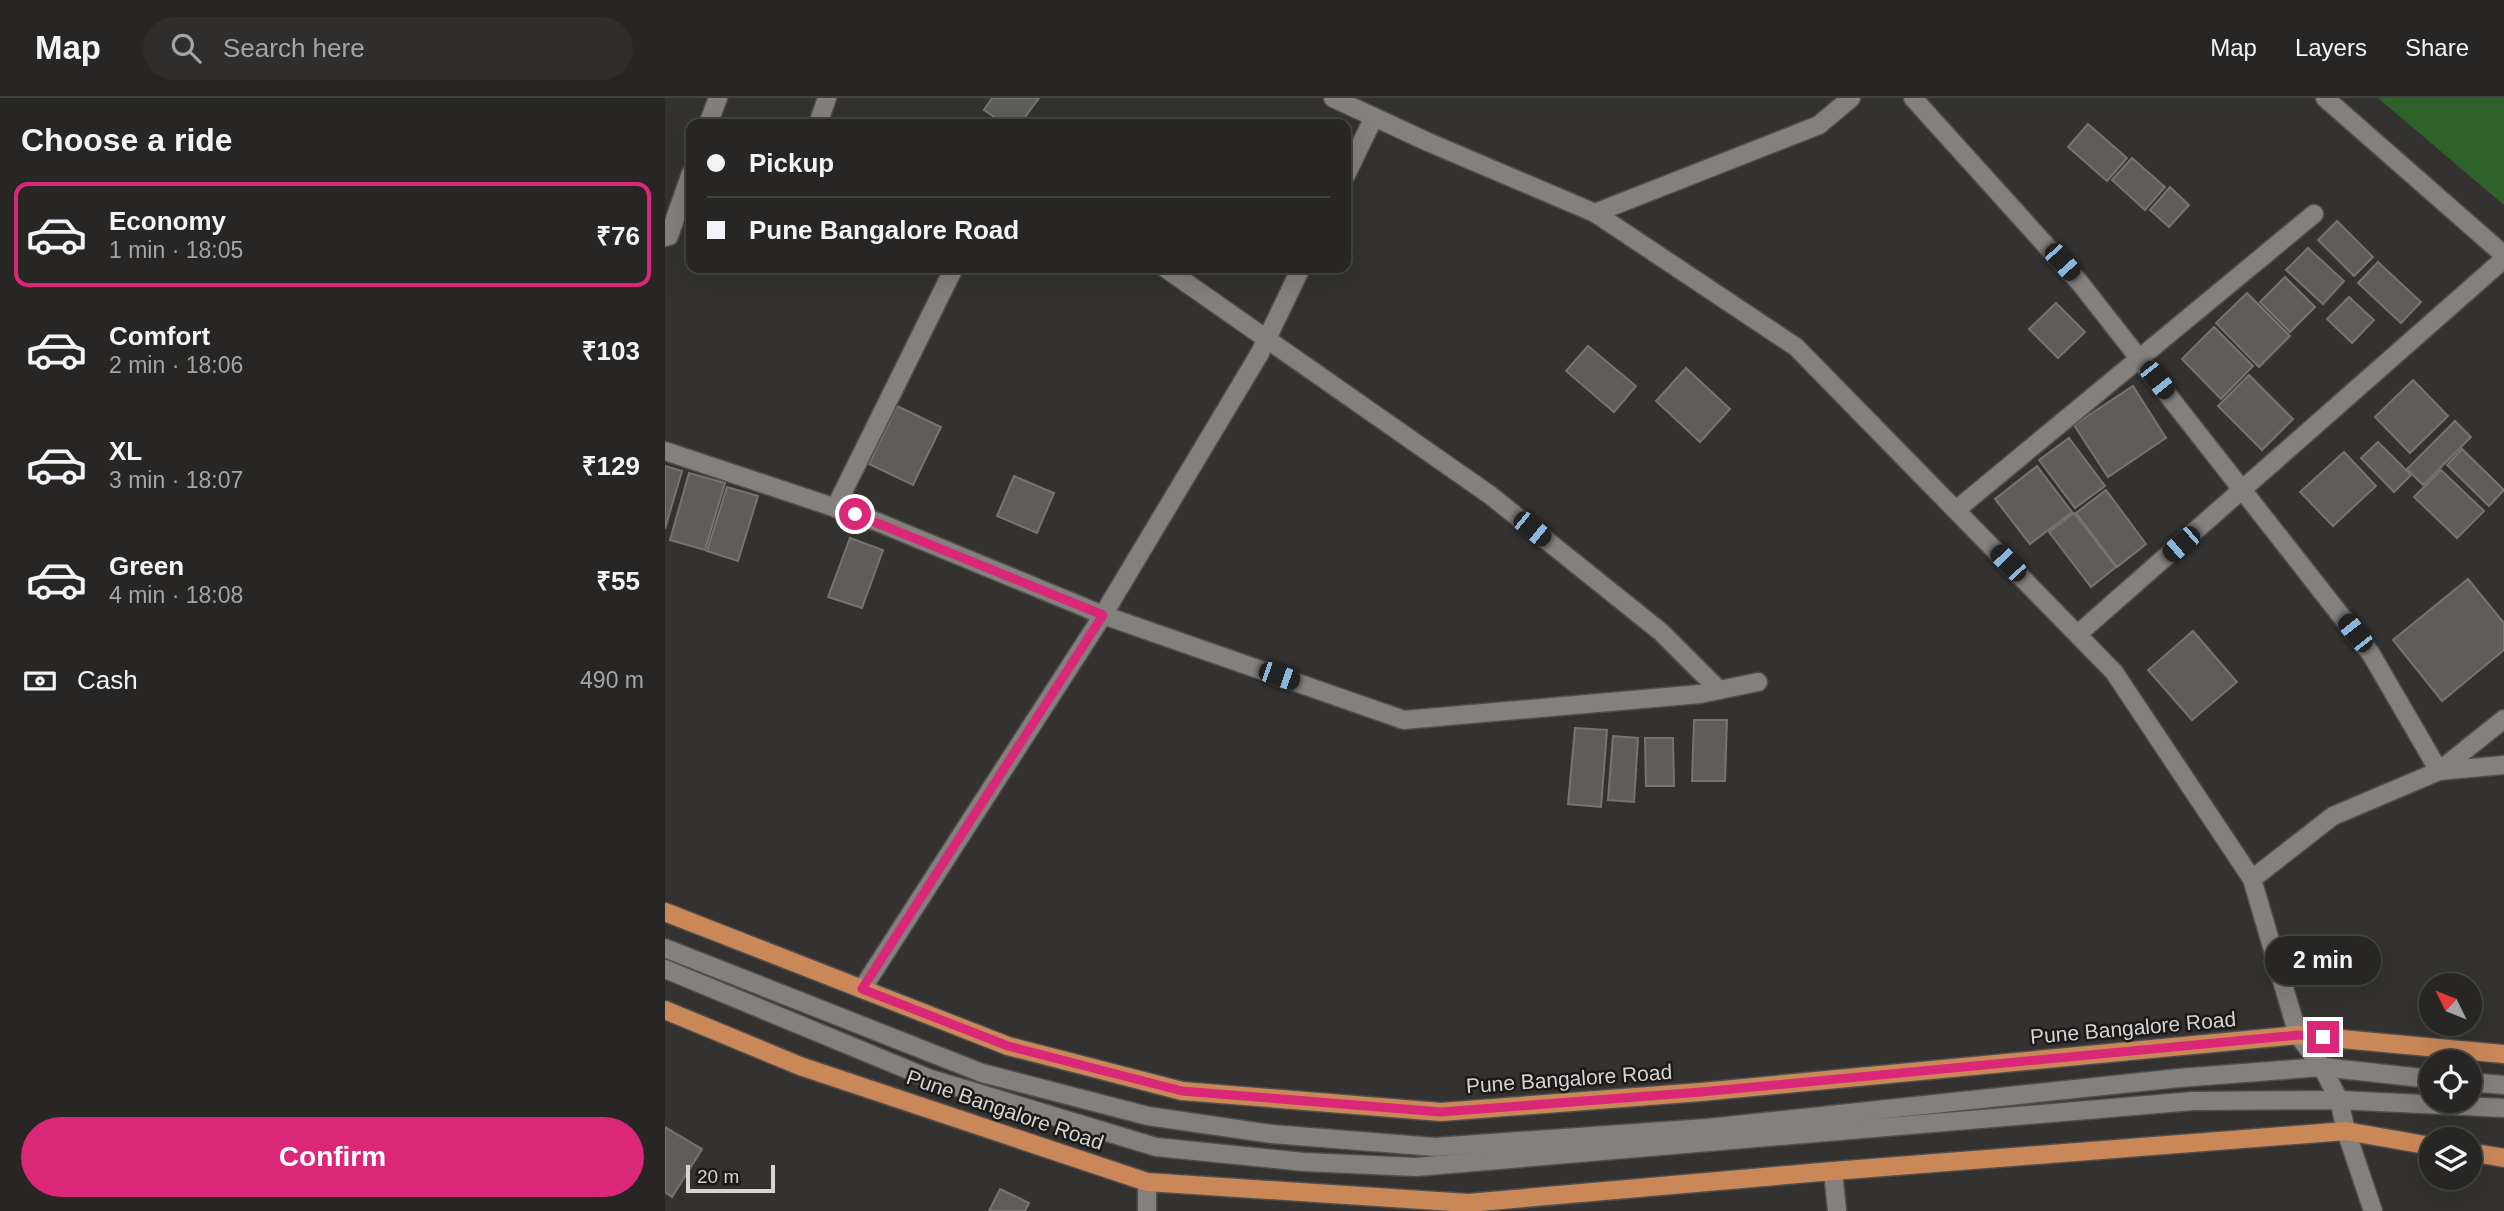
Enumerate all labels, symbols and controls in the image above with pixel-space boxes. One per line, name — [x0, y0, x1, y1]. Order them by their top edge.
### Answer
search box — [143, 17, 633, 80]
text: Map — [35, 29, 101, 66]
icon: search — [167, 29, 205, 67]
text: Search here — [223, 33, 365, 63]
text: Map — [2210, 34, 2257, 61]
text: Layers — [2295, 34, 2367, 61]
text: Share — [2405, 34, 2469, 61]
text: Choose a ride — [21, 122, 233, 158]
text: Pickup — [749, 148, 834, 178]
icon: car — [25, 203, 88, 266]
text: Economy — [109, 206, 226, 236]
text: Pune Bangalore Road — [749, 215, 1019, 245]
text: ₹76 — [596, 221, 640, 251]
text: 1 min · 18:05 — [109, 237, 243, 263]
car — [2041, 239, 2084, 285]
icon: car — [25, 318, 88, 381]
text: Comfort — [109, 321, 210, 351]
text: ₹103 — [582, 336, 640, 366]
text: 2 min · 18:06 — [109, 352, 243, 378]
car — [2136, 357, 2179, 403]
icon: car — [25, 433, 88, 496]
text: XL — [109, 436, 142, 466]
text: ₹129 — [582, 451, 640, 481]
text: 3 min · 18:07 — [109, 467, 243, 493]
route start — [839, 498, 871, 530]
car — [1510, 508, 1555, 550]
car — [2159, 522, 2204, 566]
car — [1986, 541, 2031, 585]
icon: car — [25, 548, 88, 611]
text: Green — [109, 551, 184, 581]
text: ₹55 — [596, 566, 640, 596]
text: 4 min · 18:08 — [109, 582, 243, 608]
car — [2334, 610, 2377, 656]
car — [1256, 659, 1303, 693]
icon: cash — [21, 662, 59, 700]
text: Cash — [77, 665, 138, 695]
text: 490 m — [580, 667, 644, 693]
callout: 2 min — [2265, 936, 2381, 984]
text: 2 min — [2293, 947, 2353, 973]
north arrow — [2419, 973, 2481, 1036]
map controls — [2419, 973, 2482, 1190]
street label: Pune Bangalore Road — [2029, 1007, 2237, 1048]
route end — [2307, 1021, 2339, 1053]
button: locate — [2419, 1050, 2482, 1113]
street label: Pune Bangalore Road — [1465, 1060, 1673, 1097]
street label: Pune Bangalore Road — [904, 1065, 1107, 1154]
button: Confirm — [21, 1117, 644, 1197]
button: layers — [2419, 1127, 2482, 1190]
scale bar — [686, 1162, 775, 1194]
text: 20 m — [697, 1166, 739, 1187]

